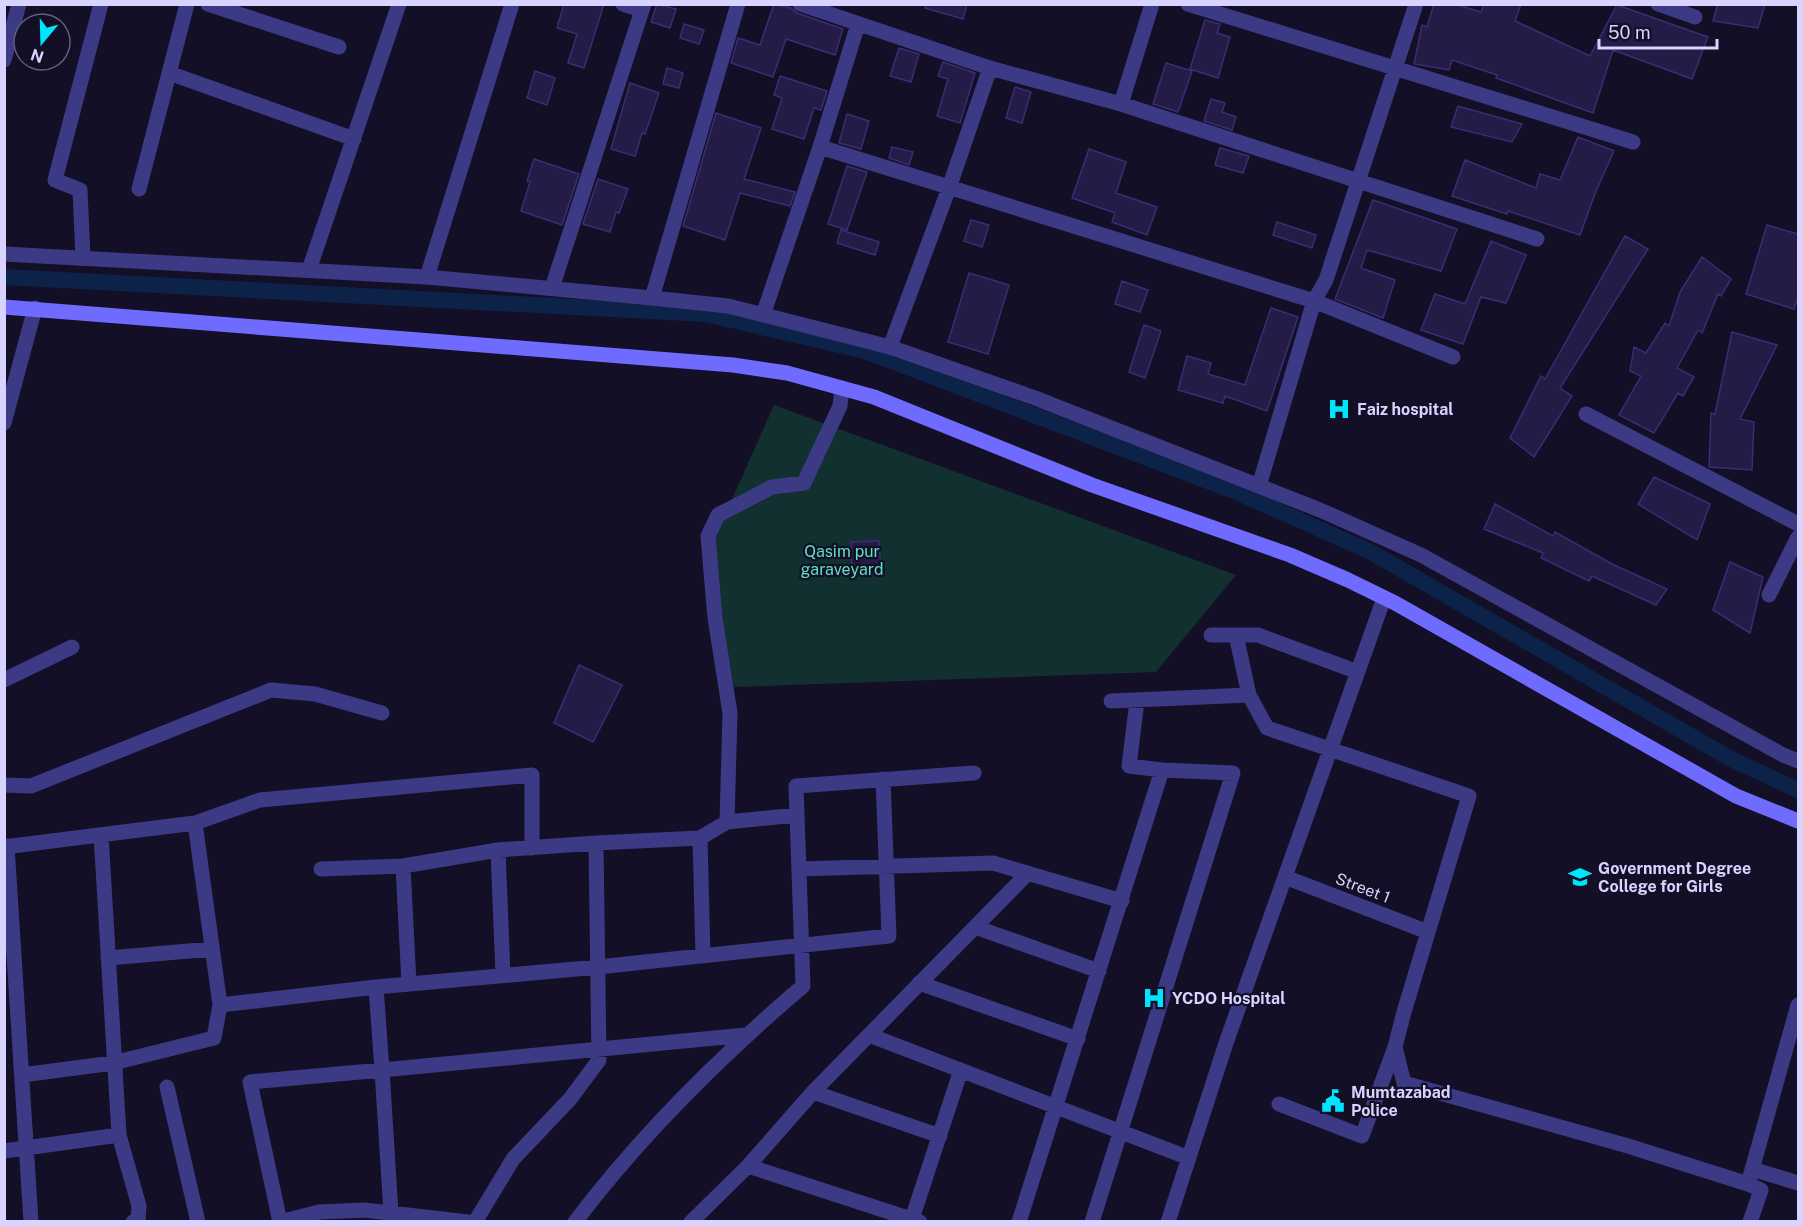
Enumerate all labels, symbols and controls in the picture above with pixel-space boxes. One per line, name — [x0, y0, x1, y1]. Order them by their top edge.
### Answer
north arrow — [12, 12, 72, 72]
scale bar — [1599, 12, 1718, 50]
text: 50 m — [1608, 22, 1651, 43]
text: N — [28, 45, 46, 67]
hospital icon: Faiz hospital — [1326, 396, 1352, 422]
place label: Faiz hospital — [1357, 400, 1454, 419]
park label: Qasim pur garaveyard — [801, 542, 883, 579]
place label: Government Degree College for Girls — [1598, 859, 1751, 896]
school or university icon: Government Degree College for Girls — [1567, 864, 1593, 890]
street label: Street 1 — [1333, 869, 1393, 907]
hospital icon: YCDO Hospital — [1141, 985, 1167, 1011]
place label: YCDO Hospital — [1172, 989, 1285, 1008]
place label: Mumtazabad Police — [1351, 1083, 1451, 1120]
public building icon: Mumtazabad Police — [1320, 1088, 1346, 1114]

